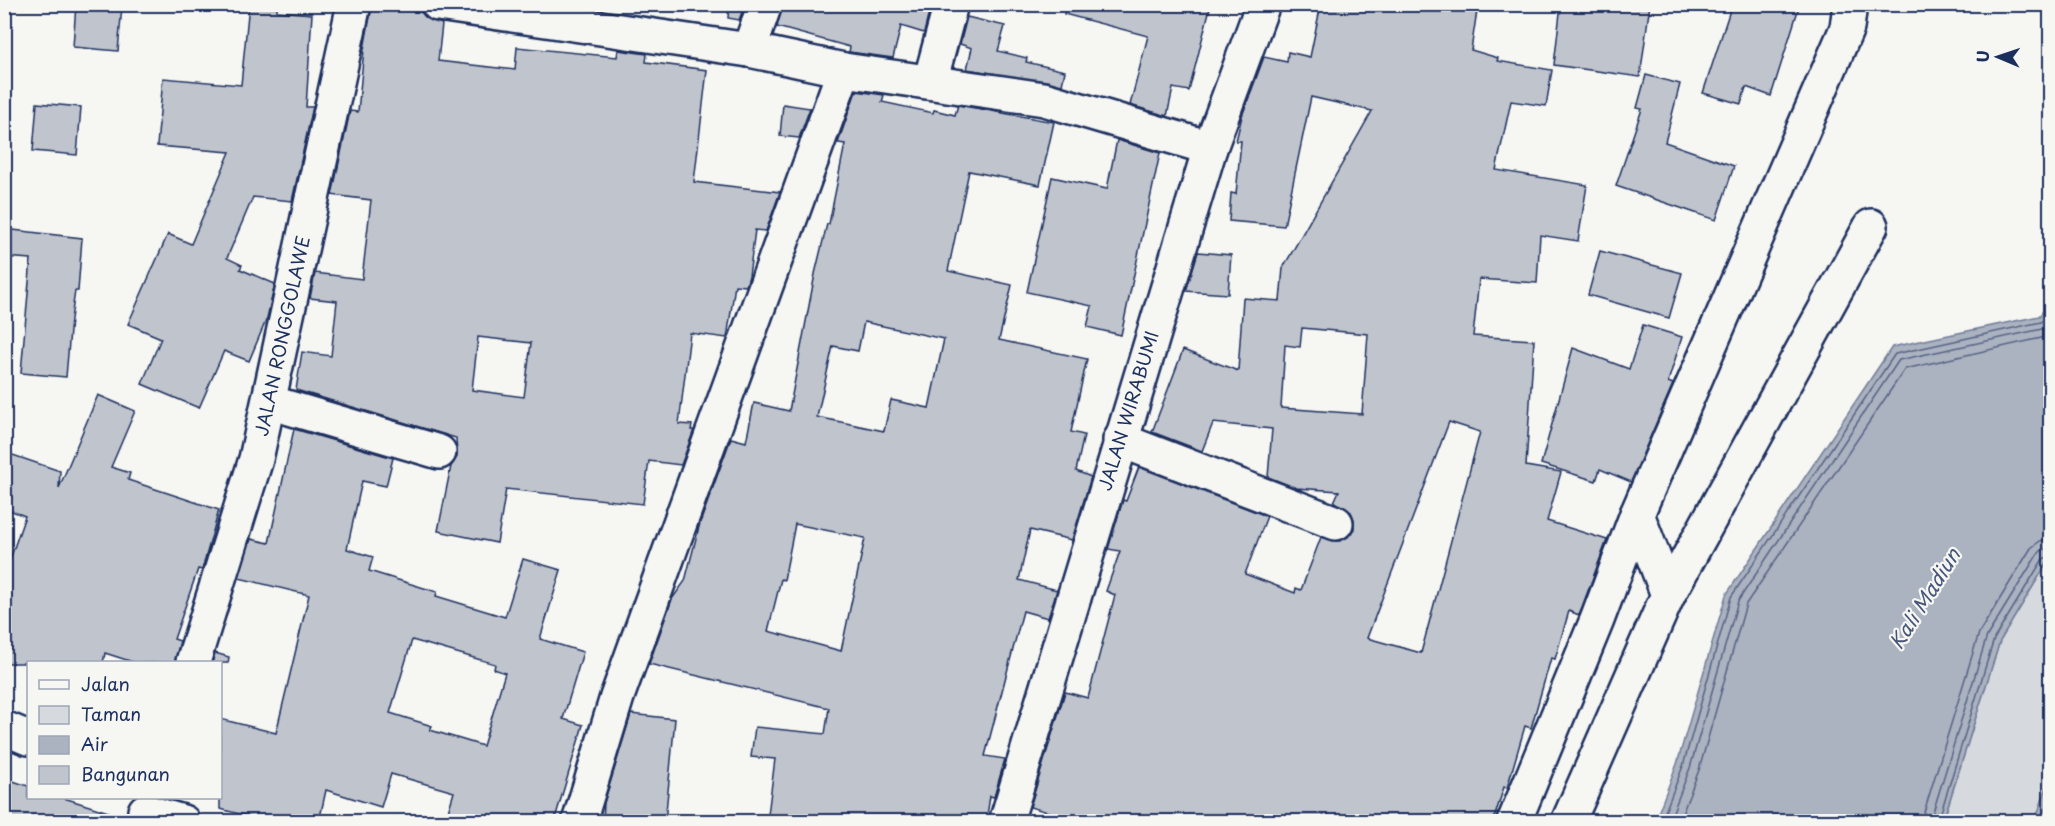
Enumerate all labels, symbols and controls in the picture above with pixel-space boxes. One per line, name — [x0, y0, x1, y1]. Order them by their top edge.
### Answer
north arrow — [1968, 27, 2028, 87]
text: U — [1970, 50, 1994, 63]
street label: JALAN RONGGOLAWE — [247, 233, 316, 438]
street label: JALAN WIRABUMI — [1090, 327, 1165, 494]
water label: Kali Madiun — [1881, 541, 1968, 655]
legend — [27, 661, 222, 799]
text: Jalan — [81, 670, 130, 697]
text: Taman — [81, 700, 141, 727]
text: Air — [81, 730, 109, 757]
text: Bangunan — [81, 760, 170, 787]

